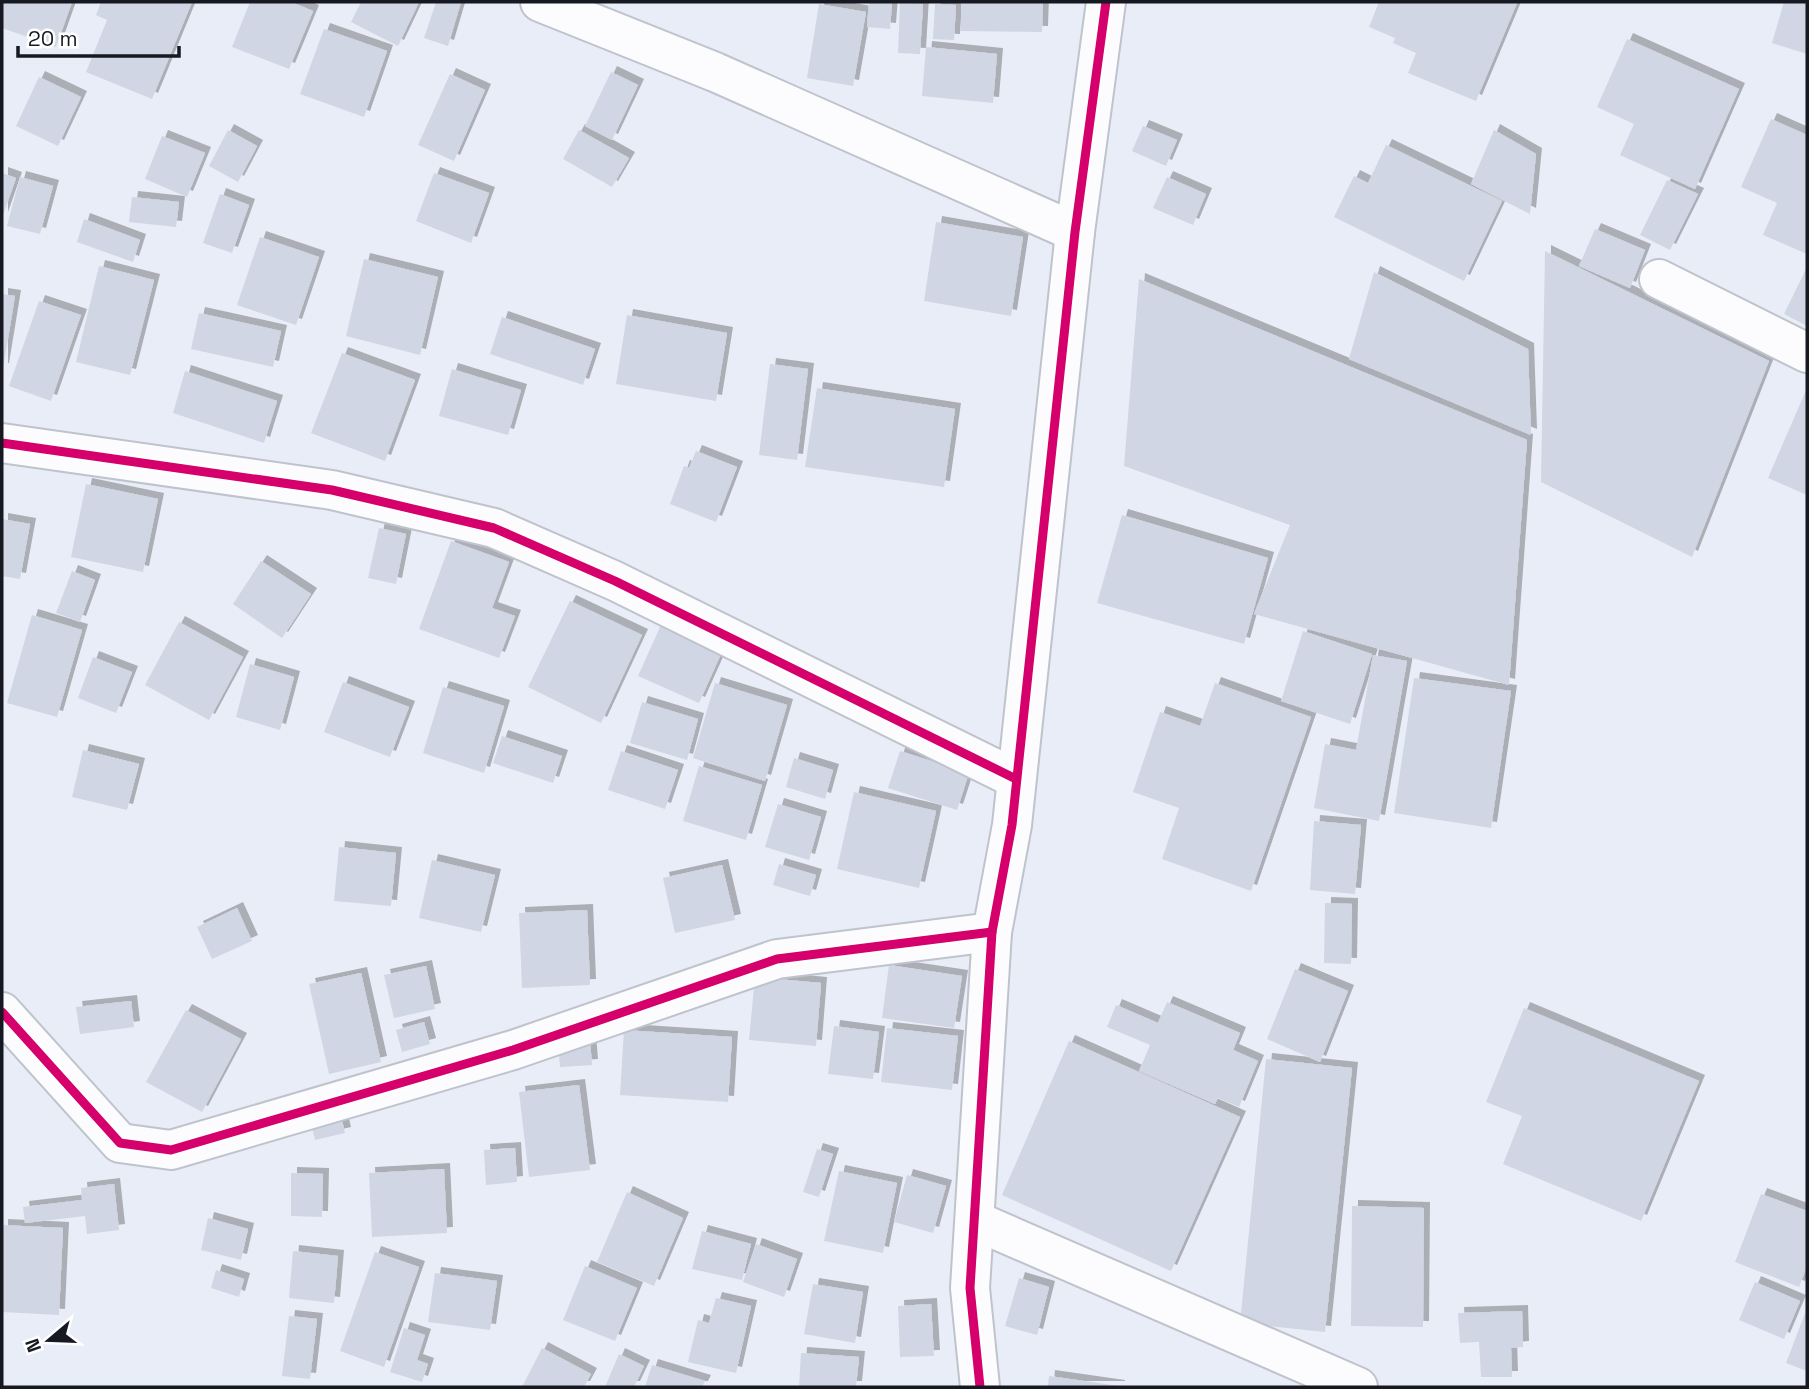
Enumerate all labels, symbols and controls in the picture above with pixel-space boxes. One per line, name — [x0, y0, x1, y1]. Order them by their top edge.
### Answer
scale bar — [18, 14, 178, 58]
text: 20 m — [28, 25, 78, 52]
north arrow — [14, 1305, 84, 1375]
text: N — [20, 1335, 47, 1355]

